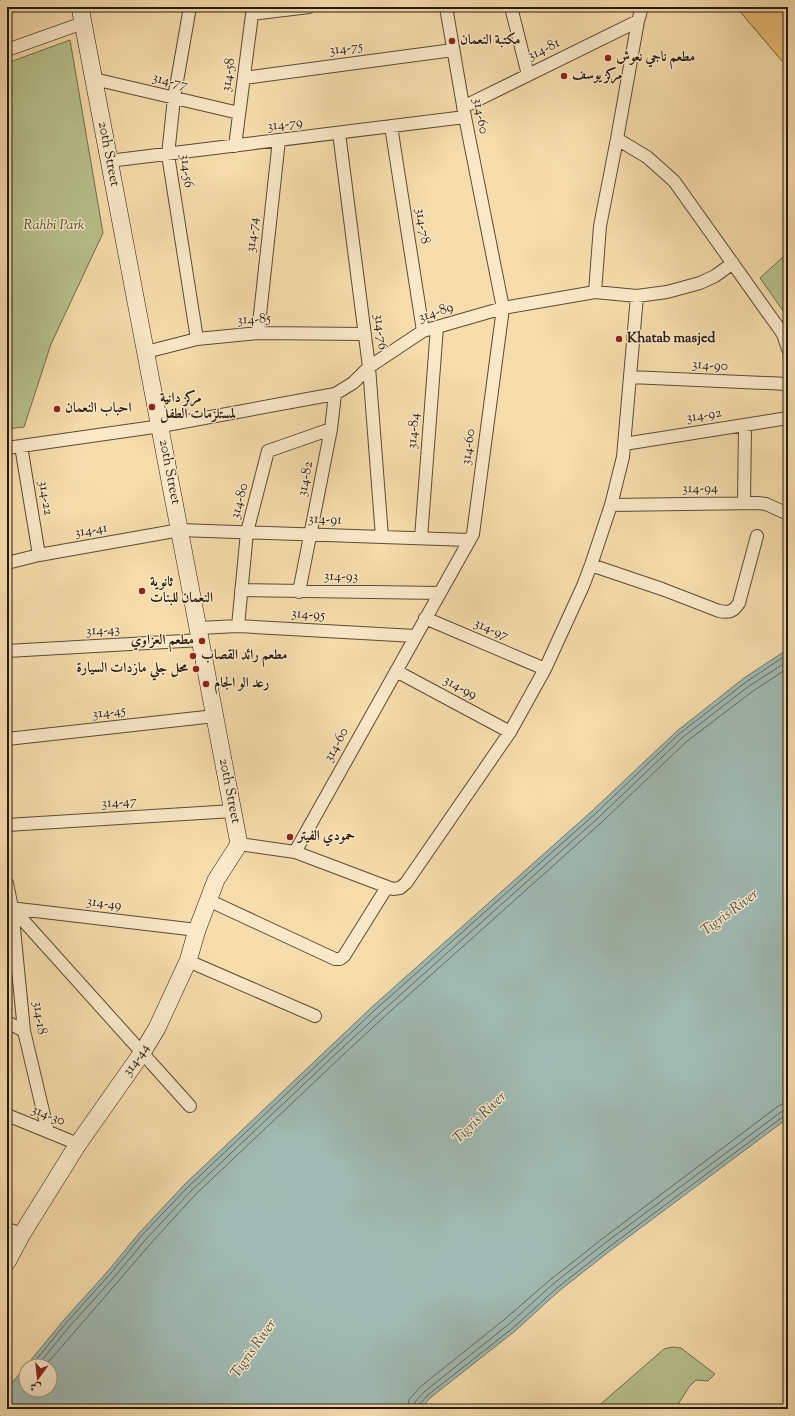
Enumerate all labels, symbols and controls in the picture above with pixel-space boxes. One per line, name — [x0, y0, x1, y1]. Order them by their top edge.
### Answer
place label: مكتبة النعمان — [460, 31, 521, 51]
street label: 314-81 — [524, 33, 564, 66]
marker: مكتبة النعمان — [447, 36, 457, 46]
street label: 314-75 — [328, 37, 364, 61]
place label: مطعم ناجي نعوش — [616, 48, 695, 69]
marker: مطعم ناجي نعوش — [603, 53, 613, 63]
street label: 314-58 — [217, 57, 241, 93]
place label: مركز يوسف — [572, 66, 622, 86]
street label: 314-77 — [150, 68, 190, 96]
marker: مركز يوسف — [559, 71, 569, 81]
street label: 314-60 — [467, 96, 493, 136]
street label: 314-79 — [266, 113, 304, 137]
street label: 20th Street — [92, 120, 124, 189]
street label: 314-56 — [174, 153, 198, 189]
street label: 314-78 — [409, 207, 435, 245]
park label: Rahbi Park — [24, 216, 85, 236]
street label: 314-74 — [241, 216, 265, 254]
street label: 314-89 — [416, 298, 456, 328]
street label: 314-85 — [237, 309, 272, 331]
street label: 314-76 — [368, 313, 392, 351]
place label: Khatab masjed — [627, 329, 715, 349]
marker: Khatab masjed — [614, 334, 624, 344]
street label: 314-90 — [691, 355, 729, 377]
place label: مركز دانية لمستلزمات الطفل — [160, 389, 236, 425]
place label: احباب النعمان — [65, 399, 132, 419]
marker: مركز دانية لمستلزمات الطفل — [147, 402, 157, 412]
street label: 314-92 — [685, 403, 724, 429]
marker: احباب النعمان — [52, 404, 62, 414]
street label: 314-84 — [402, 412, 426, 450]
street label: 314-60 — [457, 428, 481, 466]
street label: 20th Street — [153, 438, 185, 507]
street label: 314-82 — [293, 459, 319, 498]
street label: 314-22 — [32, 479, 58, 517]
street label: 314-94 — [682, 479, 718, 499]
street label: 314-80 — [226, 481, 254, 521]
street label: 314-91 — [308, 509, 342, 531]
street label: 314-41 — [73, 518, 109, 544]
street label: 314-93 — [324, 567, 359, 587]
place label: ثانوية النعمان للبنات — [150, 573, 213, 609]
marker: ثانوية النعمان للبنات — [137, 586, 147, 596]
street label: 314-95 — [290, 604, 326, 626]
street label: 314-97 — [471, 614, 511, 646]
street label: 314-43 — [85, 620, 121, 642]
place label: مطعم العزاوي — [131, 631, 194, 652]
marker: مطعم العزاوي — [197, 636, 207, 646]
place label: مطعم رائد القصاب — [201, 646, 287, 667]
marker: مطعم رائد القصاب — [188, 651, 198, 661]
place label: محل جلي مازدات السيارة — [76, 659, 189, 681]
marker: محل جلي مازدات السيارة — [191, 664, 201, 674]
street label: 314-99 — [440, 671, 481, 705]
place label: رعد الو الجام — [214, 674, 270, 695]
marker: رعد الو الجام — [201, 679, 211, 689]
street label: 314-45 — [91, 701, 127, 725]
street label: 314-60 — [319, 724, 355, 766]
street label: 20th Street — [213, 757, 245, 826]
street label: 314-47 — [101, 792, 137, 814]
place label: حمودي الفيتر — [296, 827, 355, 847]
marker: حمودي الفيتر — [285, 832, 295, 842]
water label: Tigris River — [697, 884, 764, 942]
street label: 314-49 — [85, 892, 123, 916]
street label: 314-18 — [27, 1000, 51, 1036]
street label: 314-44 — [118, 1040, 155, 1081]
water label: Tigris River — [448, 1086, 512, 1149]
street label: 314-30 — [28, 1100, 68, 1132]
water label: Tigris River — [226, 1315, 282, 1383]
north arrow — [18, 1358, 58, 1398]
text: ش — [28, 1378, 43, 1396]

